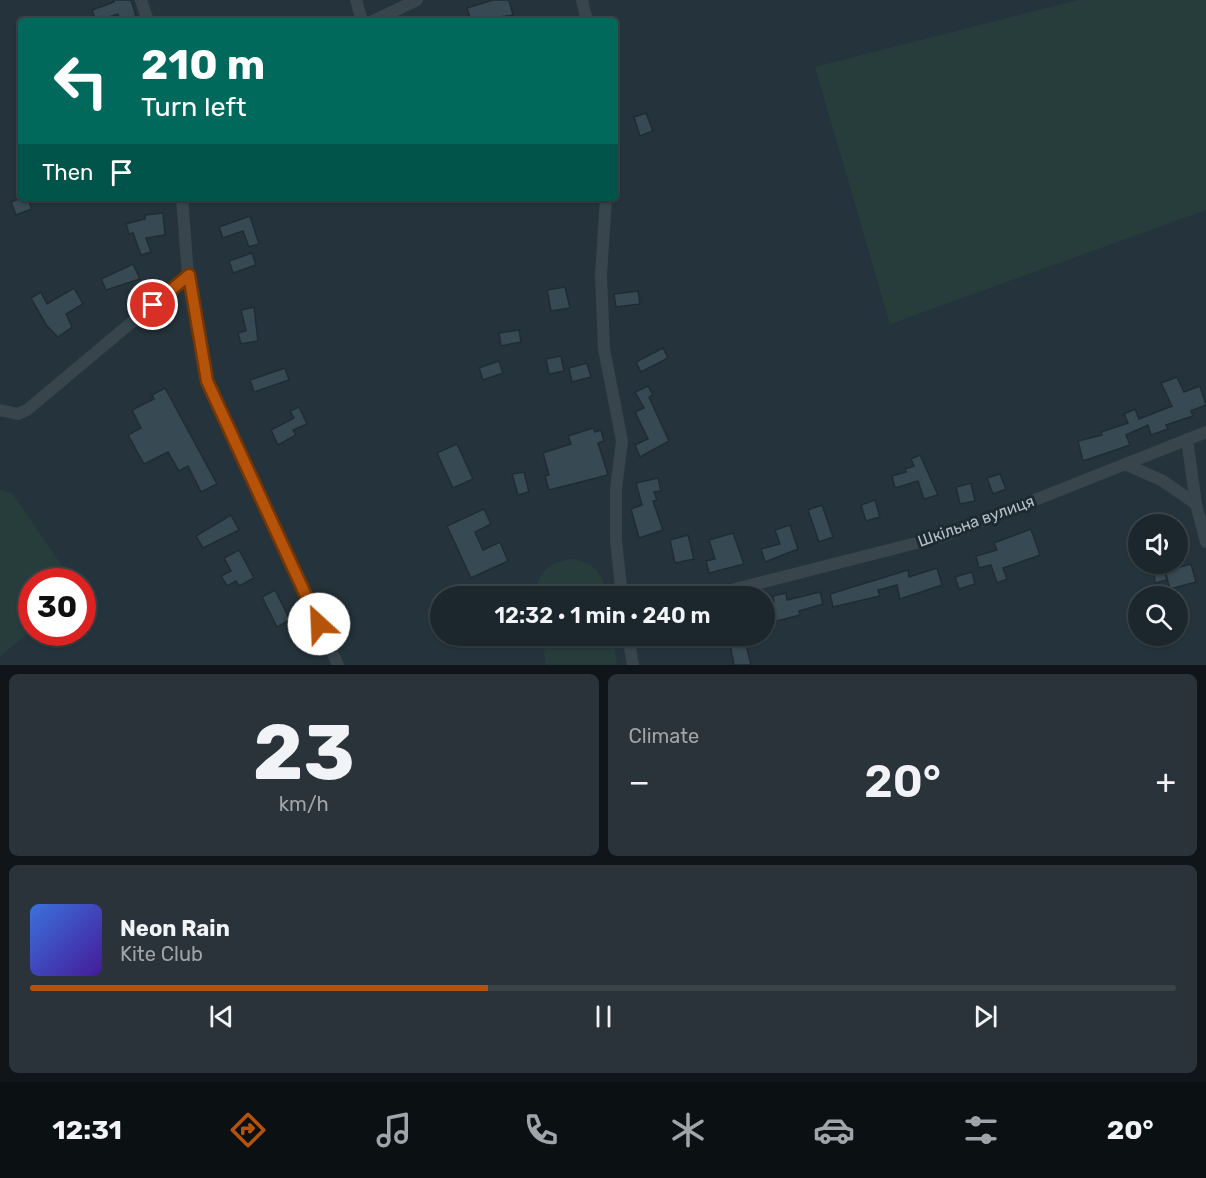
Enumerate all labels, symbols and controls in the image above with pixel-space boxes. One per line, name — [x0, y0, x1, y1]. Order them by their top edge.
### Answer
text: 210 m — [141, 40, 265, 90]
icon: left — [42, 42, 120, 120]
text: Turn left — [141, 91, 246, 123]
icon: arrive — [105, 156, 138, 189]
text: Then — [42, 159, 93, 186]
pin — [127, 279, 178, 330]
icon: arrive — [136, 288, 169, 321]
street label: Шкільна вулиця — [915, 491, 1037, 551]
map controls — [1128, 514, 1188, 646]
button: sound — [1128, 514, 1188, 574]
speed limit sign: 30 — [18, 568, 96, 646]
button: search — [1128, 586, 1188, 646]
position arrow — [287, 592, 351, 656]
text: 12:32 · 1 min · 240 m — [494, 602, 711, 629]
text: 23 — [253, 706, 355, 799]
text: Climate — [629, 724, 699, 748]
text: 20° — [864, 755, 941, 808]
text: − — [629, 762, 650, 801]
text: + — [1155, 762, 1176, 801]
text: km/h — [279, 792, 329, 816]
text: Neon Rain — [120, 915, 230, 942]
text: Kite Club — [120, 942, 203, 966]
icon: previous — [205, 1000, 238, 1033]
icon: pause — [587, 1000, 620, 1033]
icon: next — [969, 1000, 1002, 1033]
icon: directions — [227, 1109, 269, 1151]
icon: music — [373, 1109, 415, 1151]
icon: phone — [520, 1109, 562, 1151]
icon: climate — [667, 1109, 709, 1151]
icon: car — [813, 1109, 855, 1151]
icon: filters — [960, 1109, 1002, 1151]
text: 12:31 — [52, 1114, 122, 1146]
text: 20° — [1107, 1114, 1154, 1146]

